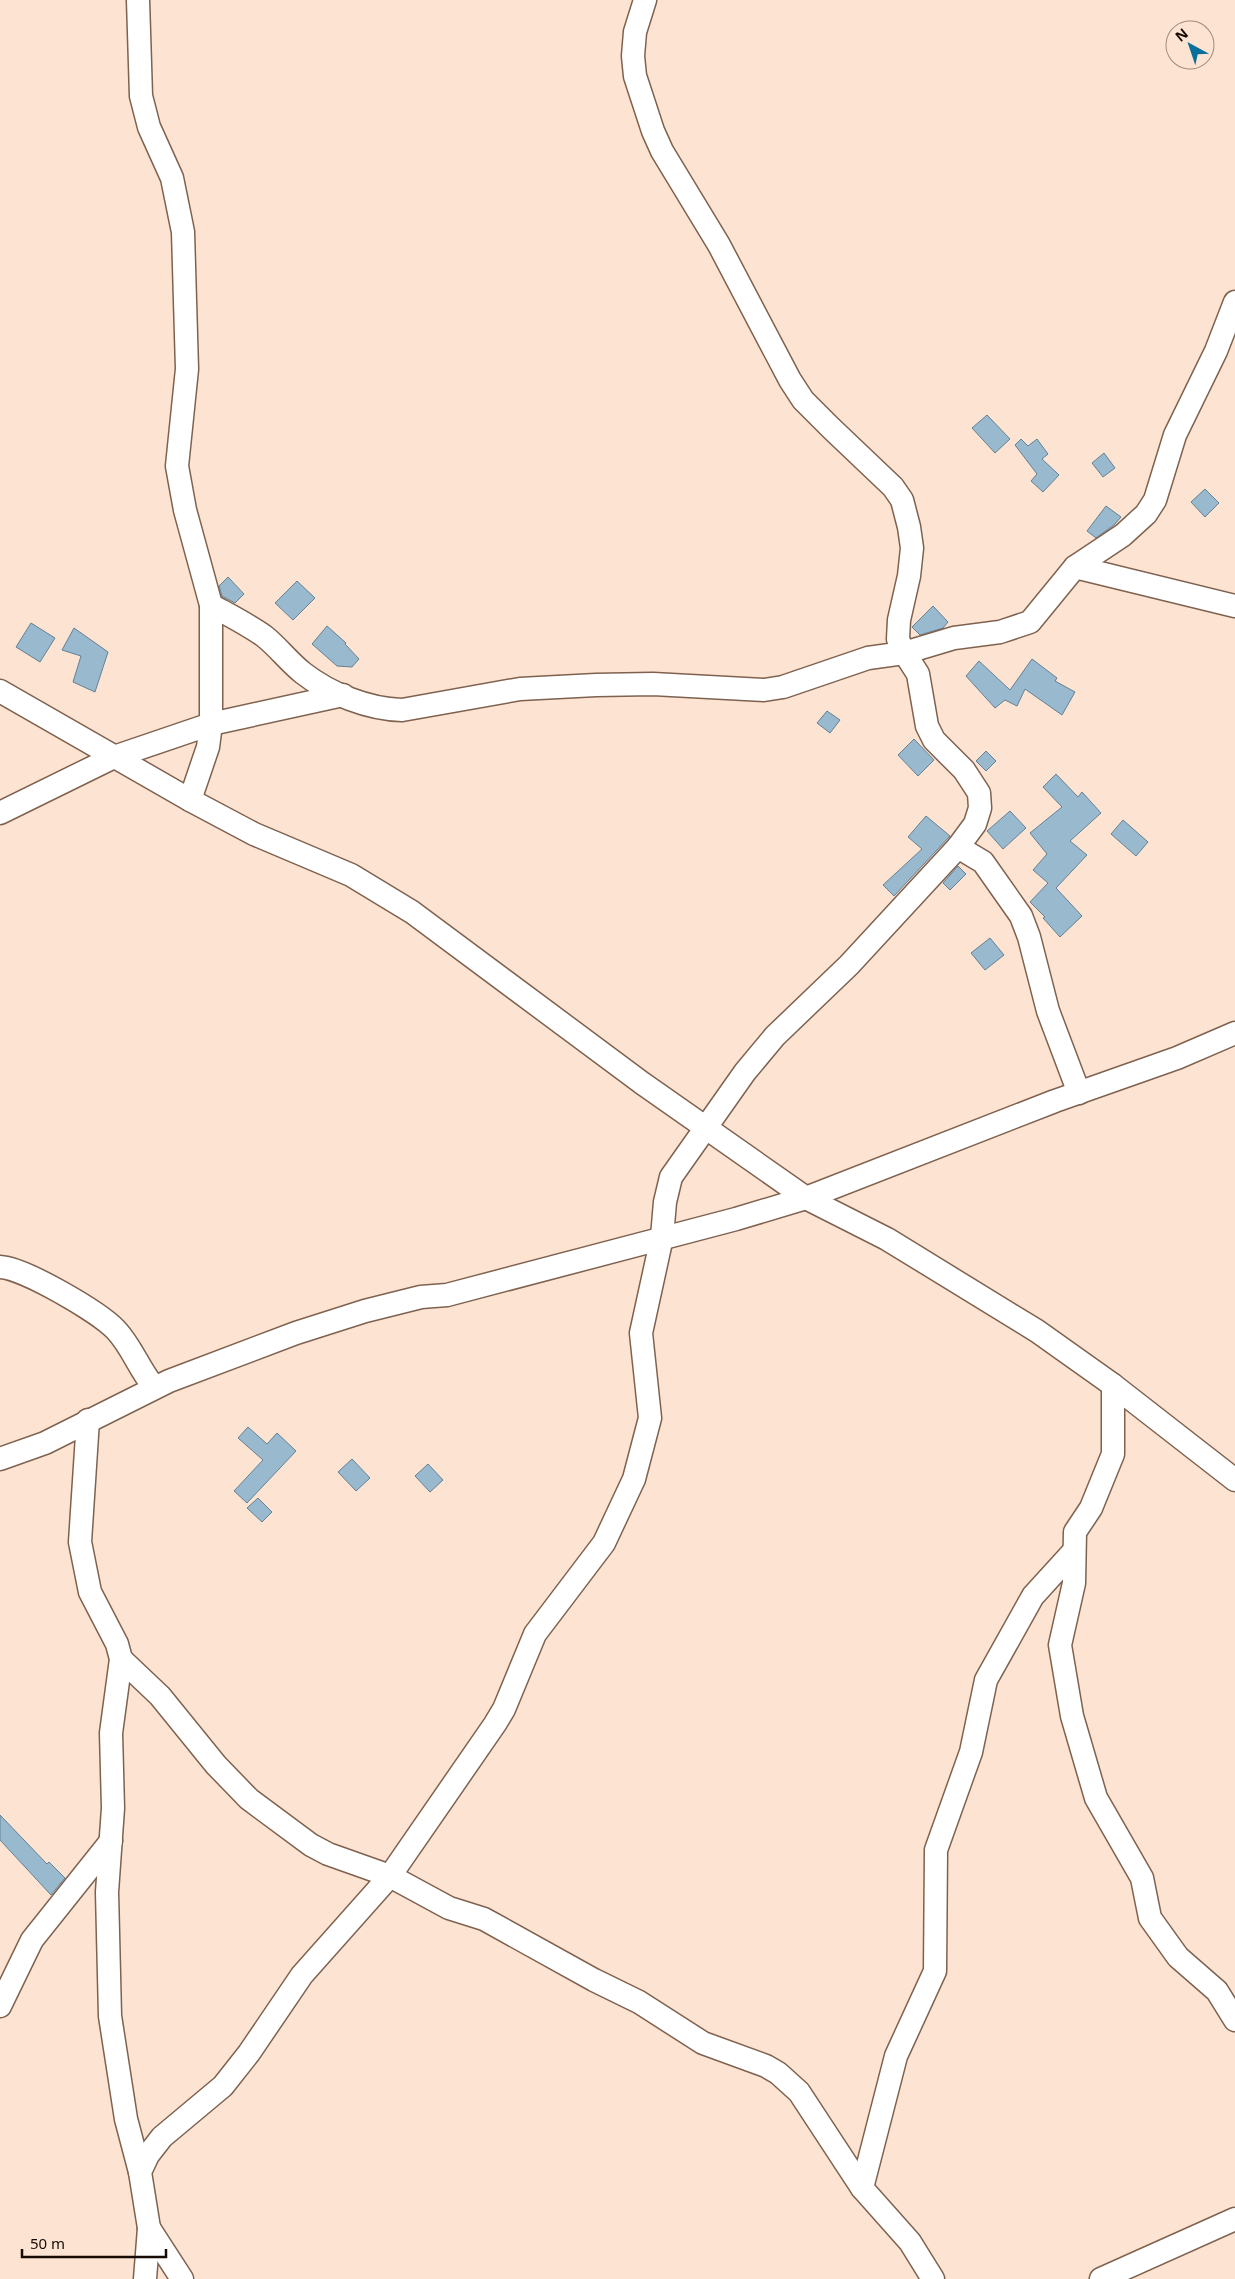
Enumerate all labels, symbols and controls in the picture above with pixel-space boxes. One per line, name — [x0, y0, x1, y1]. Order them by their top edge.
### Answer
north arrow — [1165, 20, 1215, 70]
text: N — [1171, 24, 1192, 46]
scale bar — [22, 2226, 166, 2258]
text: 50 m — [30, 2233, 65, 2253]

